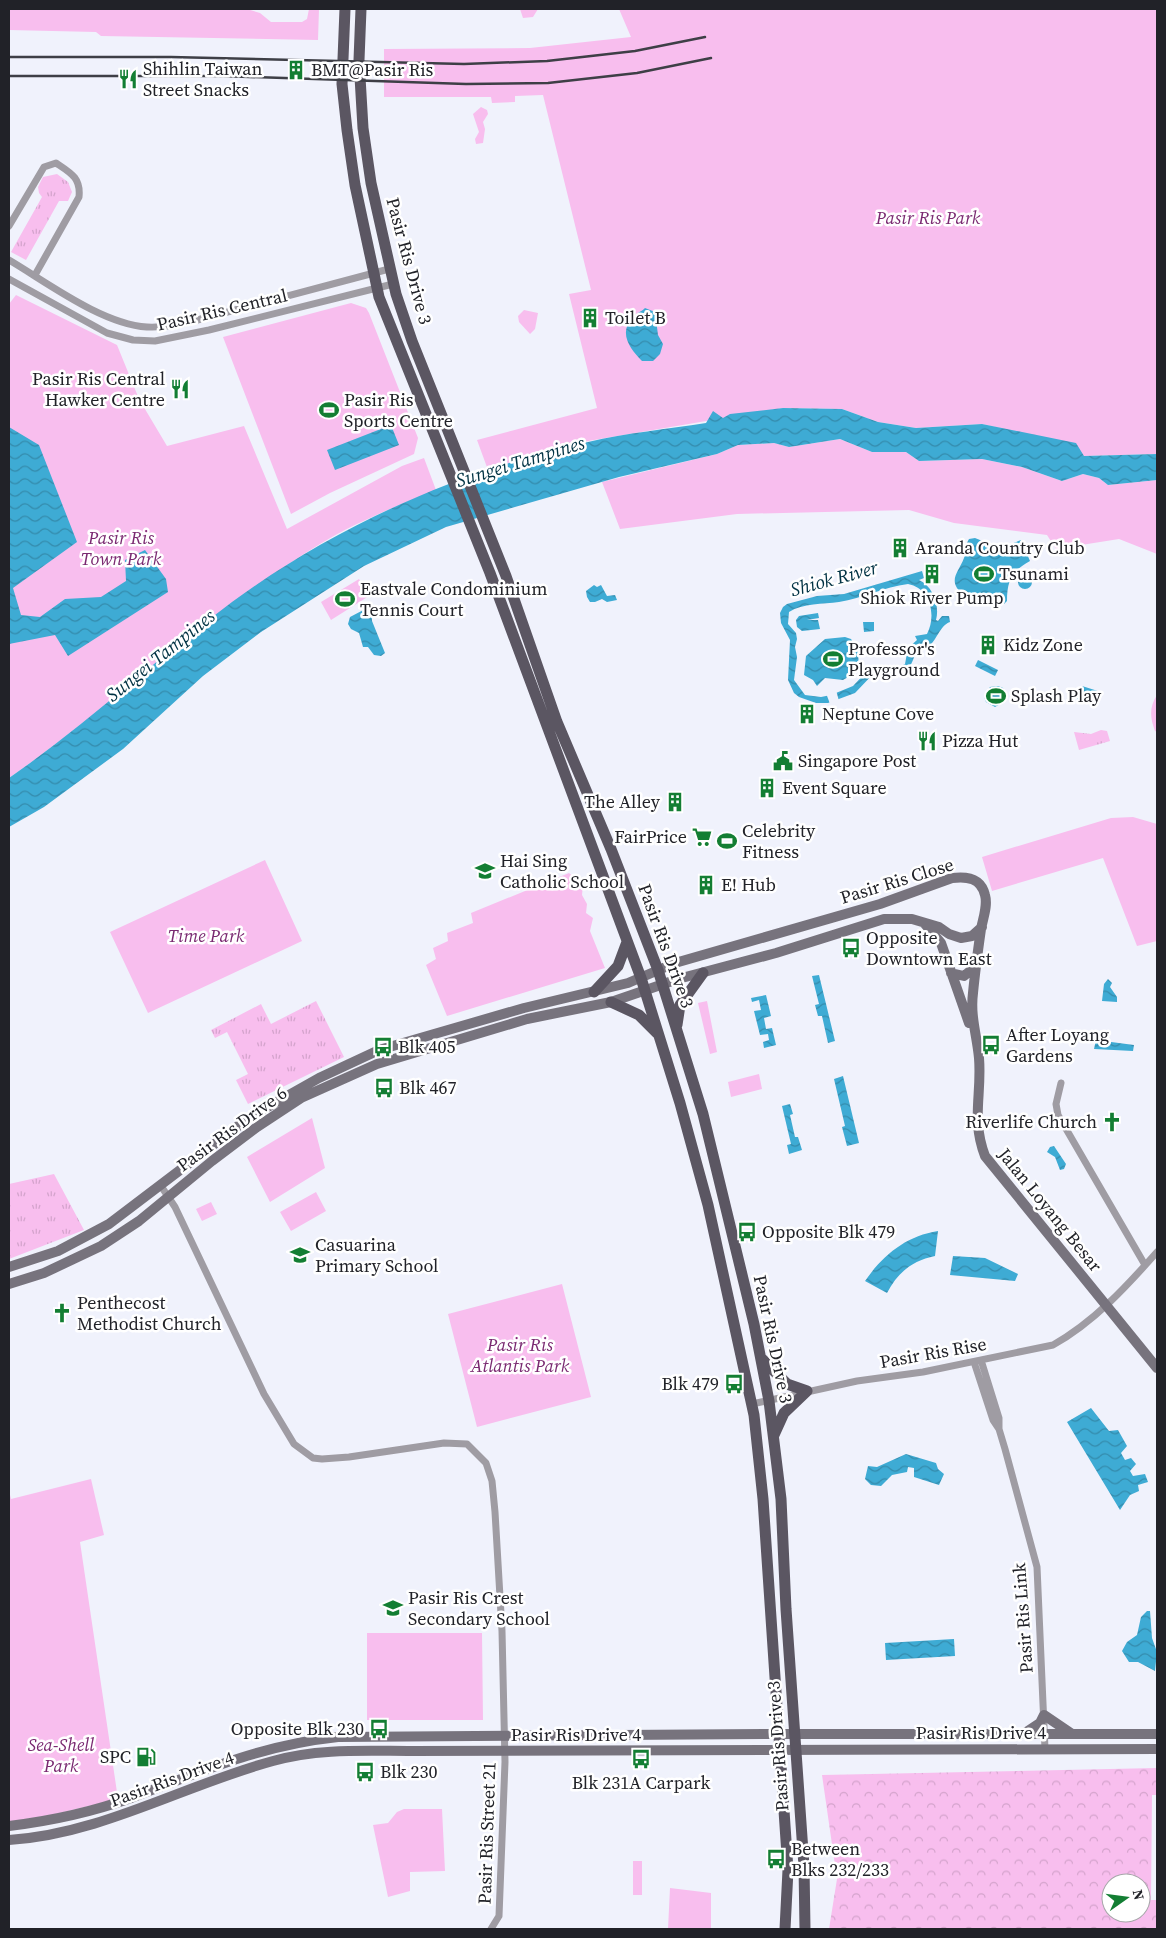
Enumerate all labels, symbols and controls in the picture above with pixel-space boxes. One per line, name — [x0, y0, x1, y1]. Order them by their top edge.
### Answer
place label: Shihlin Taiwan Street Snacks — [143, 56, 262, 102]
place label: BMT@Pasir Ris — [311, 57, 434, 82]
building icon: BMT@Pasir Ris — [285, 59, 307, 81]
restaurant icon: Shihlin Taiwan Street Snacks — [117, 68, 139, 90]
street label: Pasir Ris Drive 3 — [381, 195, 438, 327]
park label: Pasir Ris Park — [875, 205, 981, 230]
street label: Pasir Ris Central — [154, 282, 289, 337]
place label: Toilet B — [605, 305, 666, 330]
building icon: Toilet B — [579, 307, 601, 329]
place label: Pasir Ris Central Hawker Centre — [32, 366, 165, 412]
restaurant icon: Pasir Ris Central Hawker Centre — [169, 378, 191, 400]
place label: Pasir Ris Sports Centre — [344, 387, 453, 433]
sports icon: Pasir Ris Sports Centre — [318, 399, 340, 421]
water label: Sungei Tampines — [452, 429, 588, 493]
park label: Pasir Ris Town Park — [81, 525, 162, 571]
place label: Aranda Country Club — [915, 535, 1085, 560]
building icon: Aranda Country Club — [889, 537, 911, 559]
water label: Shiok River — [787, 553, 882, 602]
place label: Tsunami — [999, 561, 1069, 586]
building icon: Shiok River Pump — [921, 563, 943, 585]
sports icon: Tsunami — [973, 563, 995, 585]
place label: Eastvale Condominium Tennis Court — [360, 576, 547, 622]
place label: Shiok River Pump — [860, 585, 1004, 610]
sports icon: Eastvale Condominium Tennis Court — [334, 588, 356, 610]
water label: Sungei Tampines — [100, 603, 220, 707]
place label: Kidz Zone — [1003, 632, 1083, 657]
building icon: Kidz Zone — [977, 634, 999, 656]
place label: Professor's Playground — [848, 636, 940, 682]
sports icon: Professor's Playground — [822, 648, 844, 670]
place label: Splash Play — [1011, 683, 1102, 708]
sports icon: Splash Play — [985, 685, 1007, 707]
place label: Neptune Cove — [822, 701, 934, 726]
building icon: Neptune Cove — [796, 703, 818, 725]
place label: Pizza Hut — [942, 728, 1018, 753]
restaurant icon: Pizza Hut — [916, 730, 938, 752]
place label: Singapore Post — [798, 748, 916, 773]
public building icon: Singapore Post — [772, 750, 794, 772]
place label: Event Square — [782, 775, 887, 800]
building icon: Event Square — [756, 777, 778, 799]
place label: The Alley — [584, 789, 661, 814]
building icon: The Alley — [664, 791, 686, 813]
place label: Celebrity Fitness — [742, 818, 816, 864]
place label: FairPrice — [614, 824, 687, 849]
supermarket icon: FairPrice — [691, 826, 713, 848]
sports icon: Celebrity Fitness — [716, 830, 738, 852]
place label: Hai Sing Catholic School — [500, 848, 624, 894]
street label: Pasir Ris Close — [837, 851, 957, 910]
school or university icon: Hai Sing Catholic School — [474, 860, 496, 882]
place label: E! Hub — [721, 872, 776, 897]
building icon: E! Hub — [695, 874, 717, 896]
street label: Pasir Ris Drive 3 — [632, 880, 701, 1011]
park label: Time Park — [168, 923, 245, 948]
place label: Opposite Downtown East — [866, 925, 992, 971]
bus stop icon: Opposite Downtown East — [840, 937, 862, 959]
place label: After Loyang Gardens — [1006, 1022, 1109, 1068]
place label: Blk 405 — [398, 1034, 456, 1059]
bus stop icon: After Loyang Gardens — [980, 1034, 1002, 1056]
bus stop icon: Blk 405 — [372, 1036, 394, 1058]
place label: Blk 467 — [399, 1075, 457, 1100]
bus stop icon: Blk 467 — [373, 1077, 395, 1099]
street label: Pasir Ris Drive 6 — [172, 1080, 292, 1177]
place label: Riverlife Church — [965, 1109, 1097, 1134]
church icon: Riverlife Church — [1101, 1111, 1123, 1133]
street label: Jalan Loyang Besar — [992, 1142, 1108, 1277]
place label: Opposite Blk 479 — [762, 1219, 895, 1244]
bus stop icon: Opposite Blk 479 — [736, 1221, 758, 1243]
place label: Casuarina Primary School — [315, 1232, 438, 1278]
school or university icon: Casuarina Primary School — [289, 1244, 311, 1266]
street label: Pasir Ris Drive 3 — [748, 1273, 799, 1405]
place label: Penthecost Methodist Church — [77, 1290, 222, 1336]
church icon: Penthecost Methodist Church — [51, 1302, 73, 1324]
street label: Pasir Ris Rise — [878, 1331, 988, 1374]
park label: Pasir Ris Atlantis Park — [470, 1332, 570, 1378]
place label: Blk 479 — [661, 1371, 719, 1396]
bus stop icon: Blk 479 — [723, 1373, 745, 1395]
street label: Pasir Ris Link — [1006, 1562, 1039, 1674]
place label: Pasir Ris Crest Secondary School — [408, 1585, 550, 1631]
school or university icon: Pasir Ris Crest Secondary School — [382, 1597, 404, 1619]
street label: Pasir Ris Drive 3 — [760, 1680, 795, 1812]
place label: Opposite Blk 230 — [231, 1716, 364, 1741]
bus stop icon: Opposite Blk 230 — [368, 1718, 390, 1740]
street label: Pasir Ris Drive 4 — [916, 1720, 1046, 1745]
street label: Pasir Ris Drive 4 — [511, 1722, 641, 1747]
park label: Sea-Shell Park — [28, 1732, 94, 1778]
place label: SPC — [100, 1744, 131, 1769]
street label: Pasir Ris Drive 4 — [106, 1744, 237, 1813]
fuel station icon: SPC — [135, 1746, 157, 1768]
bus stop icon: Blk 231A Carpark — [630, 1748, 652, 1770]
place label: Blk 230 — [380, 1759, 438, 1784]
bus stop icon: Blk 230 — [354, 1761, 376, 1783]
street label: Pasir Ris Street 21 — [472, 1761, 501, 1905]
place label: Blk 231A Carpark — [572, 1770, 710, 1795]
place label: Between Blks 232/233 — [791, 1836, 889, 1882]
bus stop icon: Between Blks 232/233 — [765, 1848, 787, 1870]
north arrow — [1101, 1873, 1151, 1923]
text: N — [1128, 1887, 1150, 1902]

